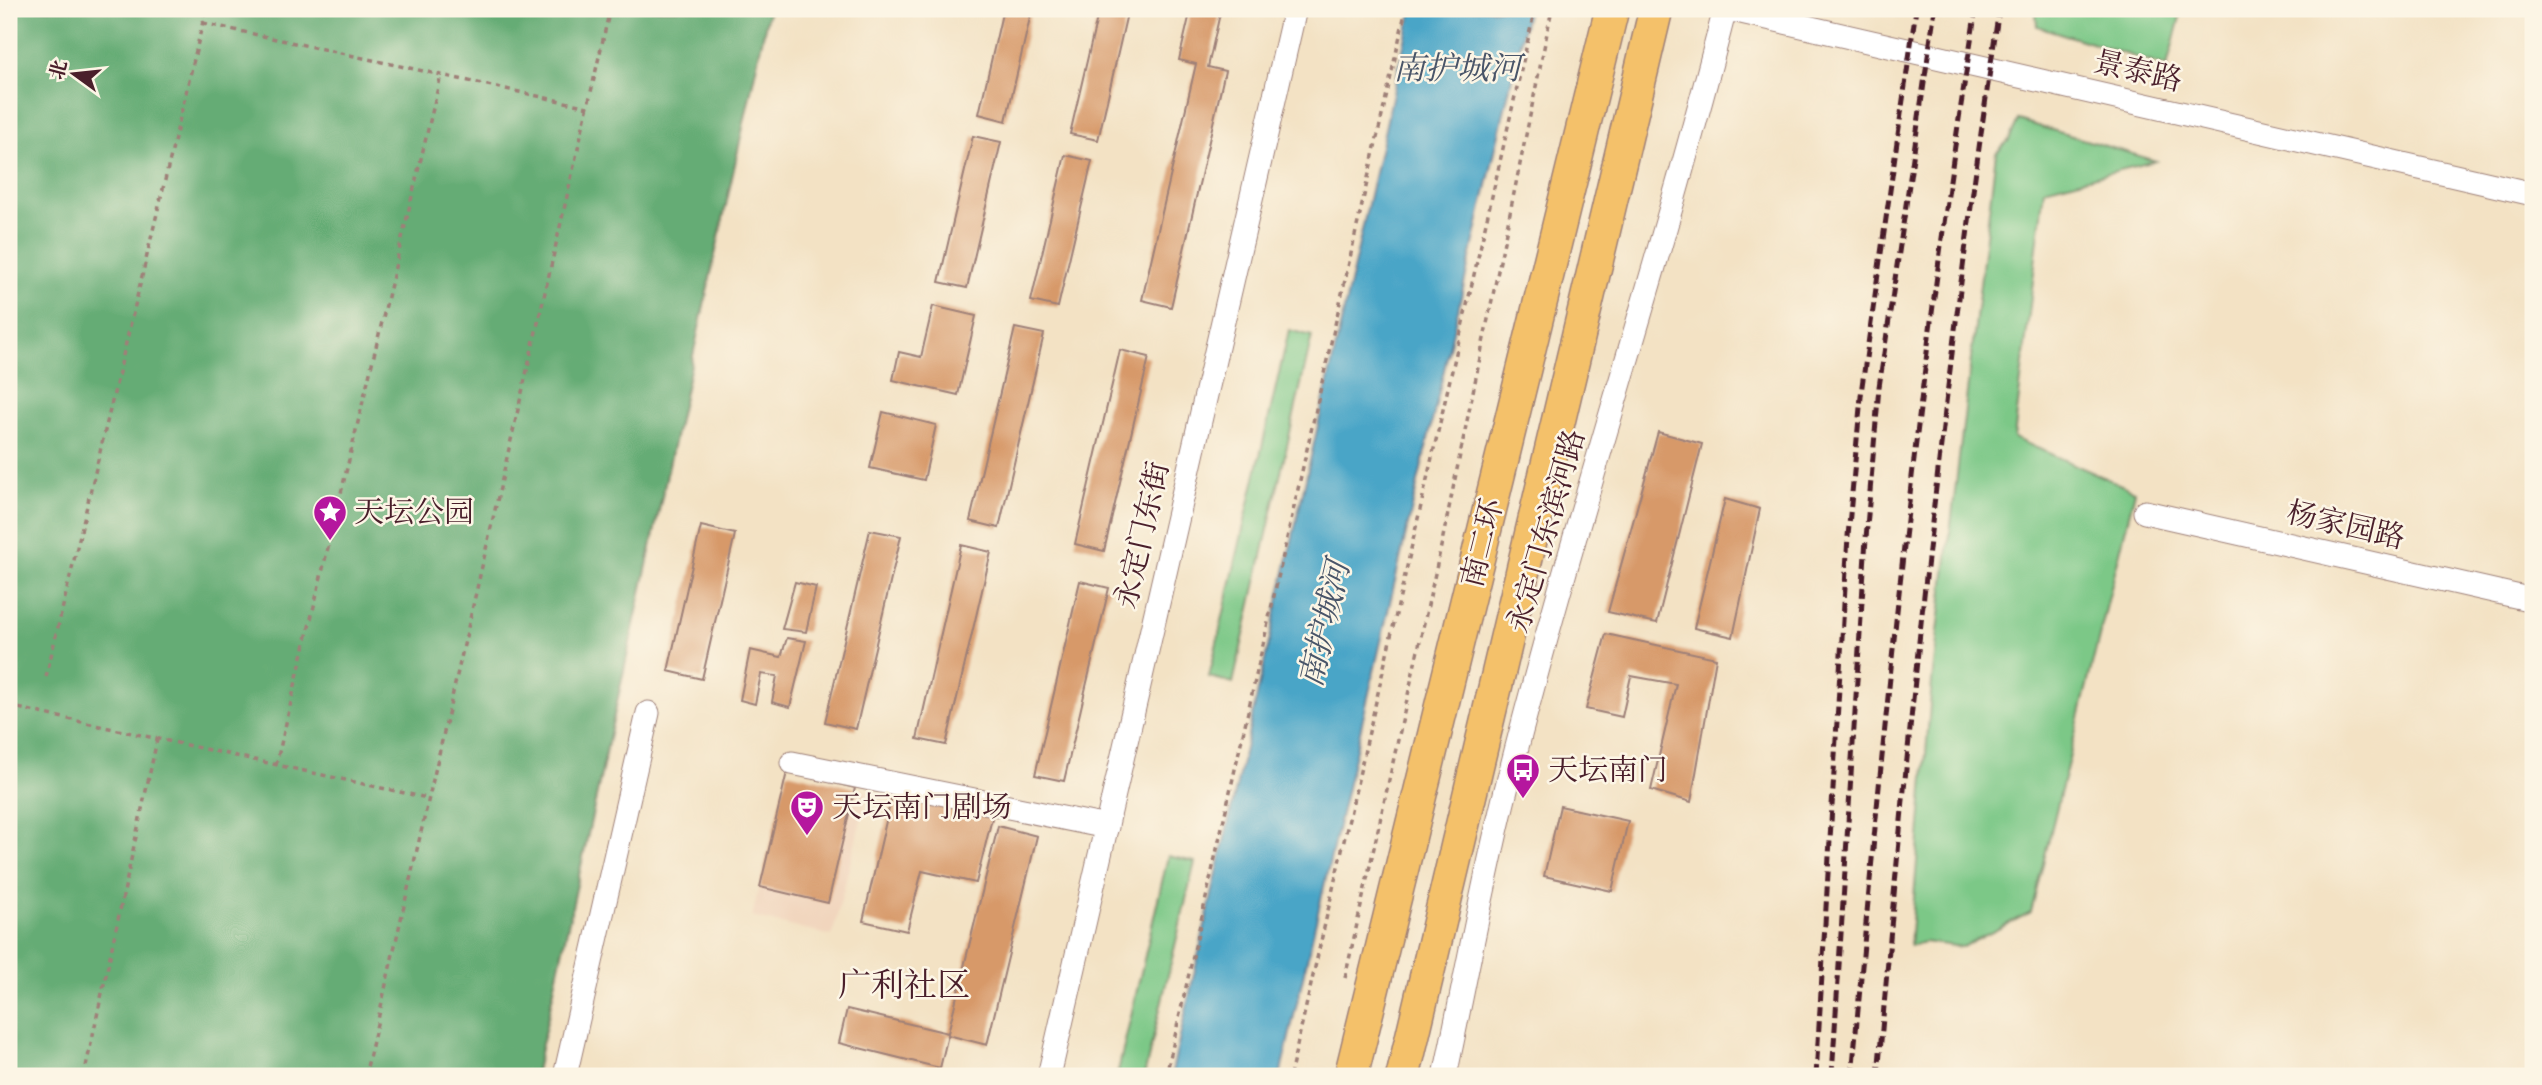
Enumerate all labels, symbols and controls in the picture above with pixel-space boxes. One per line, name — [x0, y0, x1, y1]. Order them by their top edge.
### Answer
north arrow — [38, 38, 108, 108]
street label: 景泰路 — [2089, 41, 2186, 102]
water label: 南护城河 — [1393, 47, 1526, 91]
text: 北 — [44, 57, 74, 82]
street label: 永定门东滨河路 — [1498, 425, 1595, 638]
street label: 永定门东街 — [1106, 457, 1179, 613]
place label: 天坛公园 — [354, 492, 474, 533]
street label: 杨家园路 — [2283, 492, 2409, 559]
place icon: 天坛公园 — [311, 493, 349, 542]
street label: 南二环 — [1452, 494, 1513, 592]
water label: 南护城河 — [1289, 552, 1362, 692]
place label: 天坛南门 — [1548, 750, 1668, 791]
bus stop icon: 天坛南门 — [1504, 751, 1542, 800]
place label: 天坛南门剧场 — [832, 787, 1012, 828]
theatre icon: 天坛南门剧场 — [788, 788, 826, 837]
district label: 广利社区 — [838, 963, 970, 1008]

